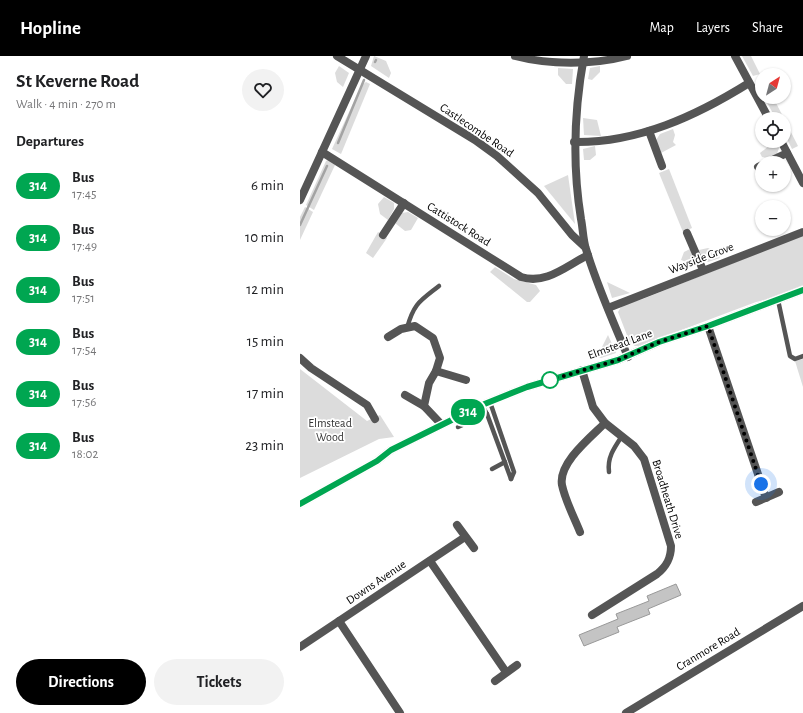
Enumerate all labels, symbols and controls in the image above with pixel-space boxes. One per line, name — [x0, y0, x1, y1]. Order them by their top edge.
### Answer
text: Hopline — [20, 19, 81, 38]
text: Map — [649, 21, 674, 35]
text: Layers — [696, 21, 730, 35]
text: Share — [752, 21, 783, 35]
north arrow — [755, 68, 791, 104]
map controls — [755, 68, 791, 236]
button: heart — [242, 69, 284, 111]
text: St Keverne Road — [16, 72, 139, 91]
text: Walk · 4 min · 270 m — [16, 98, 116, 111]
street label: Castlecombe Road — [438, 101, 516, 159]
button: locate — [755, 112, 791, 148]
text: Departures — [16, 134, 84, 149]
button: + — [755, 156, 791, 192]
text: Bus — [72, 170, 94, 185]
text: 6 min — [251, 178, 284, 193]
text: 314 — [29, 179, 47, 193]
text: 17:45 — [72, 188, 97, 201]
street label: Cattistock Road — [425, 200, 493, 248]
button: − — [755, 200, 791, 236]
text: Bus — [72, 222, 94, 237]
text: 10 min — [245, 230, 284, 245]
text: 314 — [29, 231, 47, 245]
text: 17:49 — [72, 240, 97, 253]
street label: Wayside Grove — [667, 240, 736, 277]
text: Bus — [72, 274, 94, 289]
text: 12 min — [246, 282, 284, 297]
text: 314 — [29, 283, 47, 297]
text: 17:51 — [72, 292, 95, 305]
text: Bus — [72, 326, 94, 341]
street label: Elmstead Lane — [586, 327, 654, 361]
text: 15 min — [247, 334, 284, 349]
text: 314 — [29, 335, 47, 349]
text: 17:54 — [72, 344, 97, 357]
unlabelled marker — [541, 371, 559, 389]
text: Bus — [72, 378, 94, 393]
text: 17 min — [247, 386, 284, 401]
text: 314 — [29, 387, 47, 401]
text: 17:56 — [72, 396, 96, 409]
line badge: 314 — [445, 399, 491, 425]
text: 314 — [459, 405, 477, 419]
park label: Elmstead Wood — [308, 417, 352, 443]
text: Bus — [72, 430, 94, 445]
text: 23 min — [245, 438, 284, 453]
text: 314 — [29, 439, 47, 453]
text: 18:02 — [72, 448, 98, 461]
street label: Broadheath Drive — [650, 458, 686, 540]
your location — [751, 474, 771, 494]
street label: Downs Avenue — [344, 558, 408, 606]
street label: Cranmore Road — [674, 625, 742, 673]
button: Directions — [16, 659, 146, 705]
button: Tickets — [154, 659, 284, 705]

